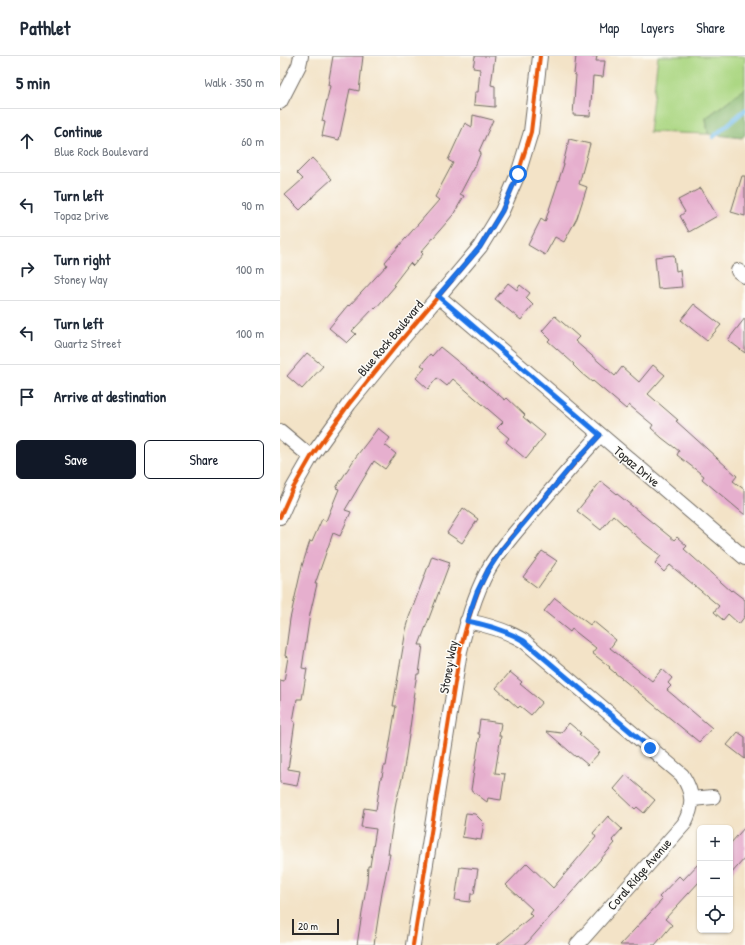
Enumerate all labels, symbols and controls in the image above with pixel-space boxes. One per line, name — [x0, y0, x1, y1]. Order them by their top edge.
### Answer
text: Pathlet — [20, 15, 70, 41]
text: Map — [599, 18, 619, 37]
text: Layers — [641, 18, 674, 37]
text: Share — [696, 18, 725, 37]
text: 5 min — [16, 71, 50, 94]
text: Walk · 350 m — [204, 73, 264, 91]
text: Continue — [54, 121, 102, 142]
icon: ahead — [16, 130, 38, 152]
text: 60 m — [241, 132, 264, 150]
text: Blue Rock Boulevard — [54, 142, 148, 160]
route start — [509, 165, 527, 183]
text: Turn left — [54, 185, 104, 206]
icon: left — [16, 194, 38, 216]
text: 90 m — [242, 196, 264, 214]
text: Topaz Drive — [54, 206, 109, 224]
text: Turn right — [54, 249, 110, 270]
icon: right — [16, 258, 38, 280]
text: 100 m — [236, 260, 264, 278]
text: Stoney Way — [54, 270, 108, 288]
street label: Blue Rock Boulevard — [353, 296, 427, 380]
text: Turn left — [54, 313, 104, 334]
icon: left — [16, 322, 38, 344]
text: 100 m — [236, 324, 264, 342]
text: Quartz Street — [54, 334, 121, 352]
icon: arrive — [16, 386, 38, 408]
text: Arrive at destination — [54, 386, 166, 407]
button: Save — [16, 440, 136, 479]
button: Share — [144, 440, 264, 479]
street label: Topaz Drive — [610, 441, 664, 491]
street label: Stoney Way — [434, 638, 462, 695]
route end — [641, 739, 659, 757]
map controls — [697, 825, 733, 933]
button: + — [697, 825, 733, 861]
street label: Coral Ridge Avenue — [603, 834, 675, 914]
button: − — [697, 861, 733, 897]
button: locate — [697, 897, 733, 933]
scale bar — [292, 917, 339, 936]
text: 20 m — [298, 919, 318, 933]

